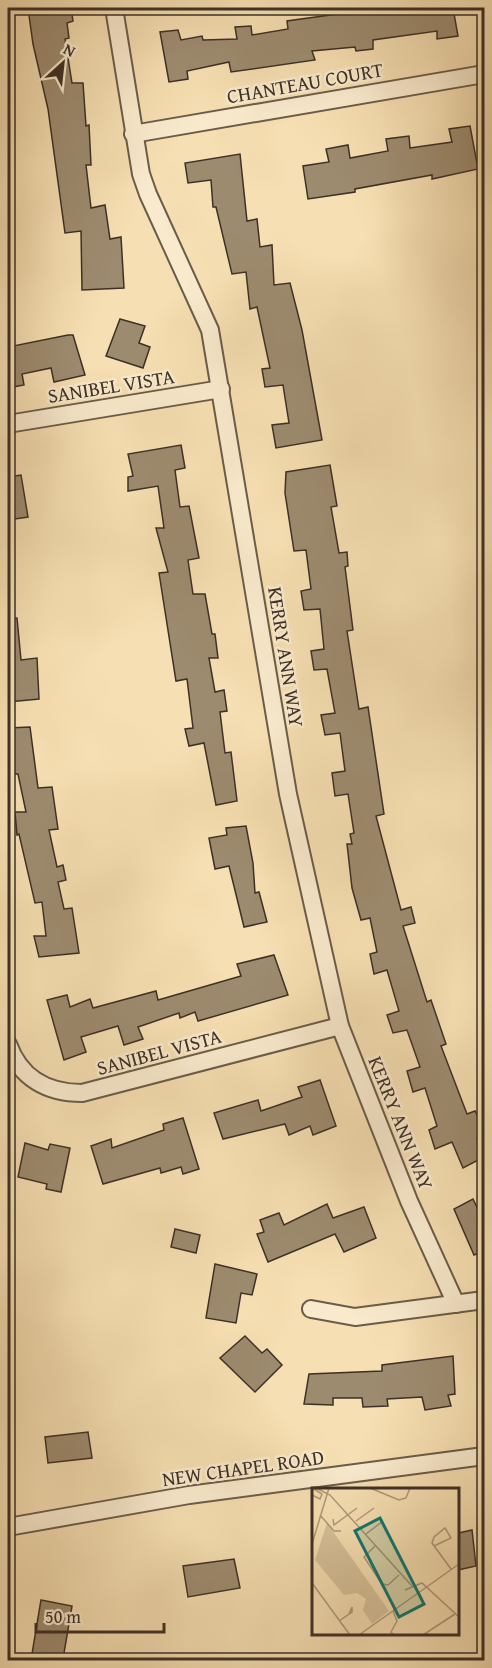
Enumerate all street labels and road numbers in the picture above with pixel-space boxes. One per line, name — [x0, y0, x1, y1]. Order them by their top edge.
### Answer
street label: CHANTEAU COURT — [225, 54, 385, 111]
street label: SANIBEL VISTA — [45, 361, 176, 410]
street label: KERRY ANN WAY — [261, 585, 312, 729]
street label: SANIBEL VISTA — [93, 1021, 224, 1082]
street label: KERRY ANN WAY — [361, 1052, 441, 1194]
street label: NEW CHAPEL ROAD — [160, 1442, 326, 1493]

